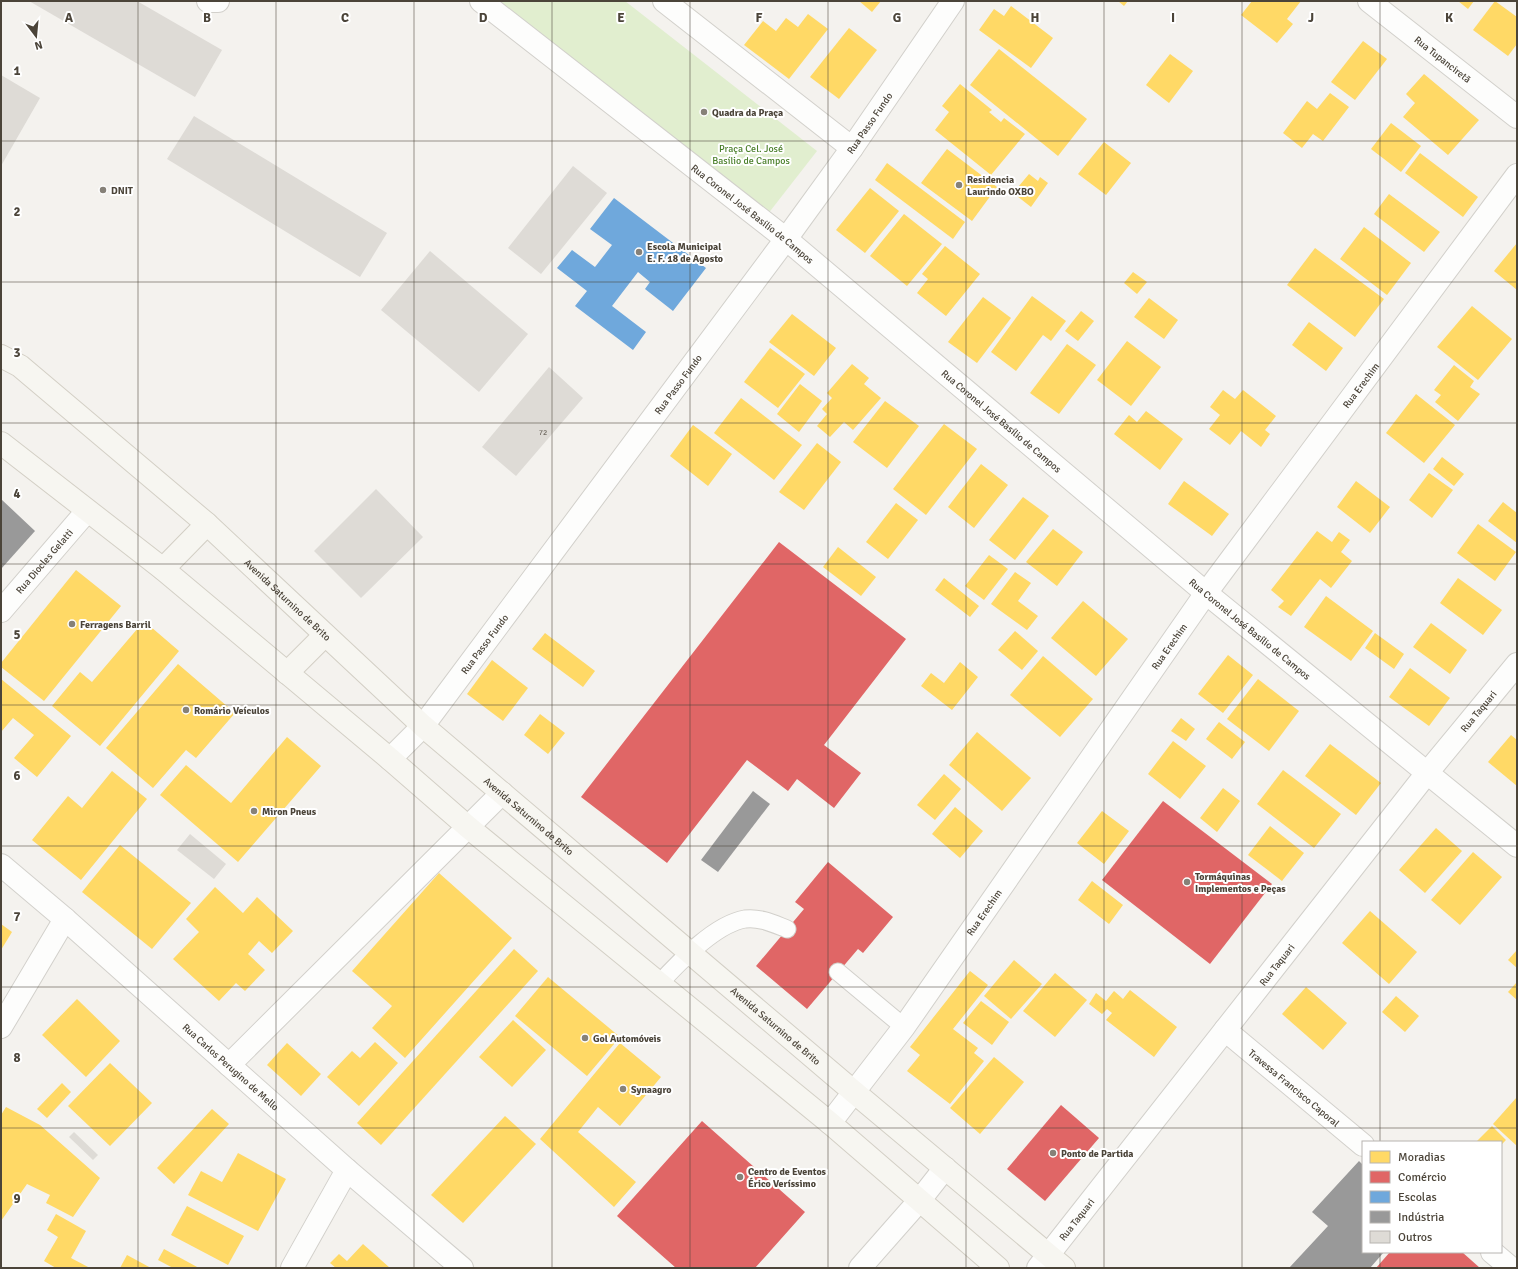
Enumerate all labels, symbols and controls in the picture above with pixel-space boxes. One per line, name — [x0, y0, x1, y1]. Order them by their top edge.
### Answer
text: A — [65, 10, 74, 26]
text: B — [203, 10, 211, 26]
text: C — [341, 10, 349, 26]
text: D — [479, 10, 488, 26]
text: E — [617, 10, 625, 26]
text: F — [756, 10, 763, 26]
text: G — [893, 10, 901, 26]
text: H — [1031, 10, 1039, 26]
text: I — [1171, 10, 1175, 26]
text: J — [1308, 10, 1314, 26]
text: K — [1445, 10, 1453, 26]
north arrow — [16, 16, 56, 56]
street label: Rua Tupanciretã — [1412, 34, 1473, 86]
text: N — [33, 38, 44, 52]
text: 1 — [13, 63, 21, 79]
street label: Rua Passo Fundo — [845, 90, 895, 156]
marker: Quadra da Praça — [699, 107, 709, 117]
place label: Quadra da Praça — [712, 107, 783, 119]
park label: Praça Cel. José Basílio de Campos — [712, 143, 790, 167]
street label: Rua Coronel José Basílio de Campos — [688, 162, 816, 267]
place label: Residencia Laurindo OXBO — [967, 174, 1034, 198]
marker: Residencia Laurindo OXBO — [954, 180, 964, 190]
marker: DNIT — [98, 185, 108, 195]
place label: DNIT — [111, 185, 134, 197]
text: 2 — [13, 204, 21, 220]
place label: Escola Municipal E. F. 18 de Agosto — [647, 241, 723, 265]
marker: Escola Municipal E. F. 18 de Agosto — [634, 247, 644, 257]
text: 3 — [13, 345, 21, 361]
street label: Rua Passo Fundo — [652, 352, 705, 417]
street label: Rua Erechim — [1341, 361, 1382, 411]
street label: Rua Coronel José Basílio de Campos — [939, 368, 1064, 476]
house number: 72 — [539, 427, 547, 437]
text: 4 — [13, 486, 21, 502]
street label: Rua Diocles Gelatti — [14, 527, 76, 596]
street label: Avenida Saturnino de Brito — [241, 557, 333, 644]
street label: Rua Coronel José Basílio de Campos — [1186, 576, 1313, 683]
street label: Rua Passo Fundo — [459, 612, 511, 677]
marker: Ferragens Barril — [67, 619, 77, 629]
place label: Ferragens Barril — [80, 619, 151, 631]
street label: Rua Erechim — [1149, 621, 1190, 672]
text: 5 — [13, 627, 21, 643]
street label: Rua Taquari — [1458, 688, 1500, 735]
marker: Romário Veículos — [181, 705, 191, 715]
place label: Romário Veículos — [194, 705, 270, 717]
text: 6 — [13, 768, 21, 784]
street label: Avenida Saturnino de Brito — [481, 775, 576, 858]
marker: Miron Pneus — [249, 806, 259, 816]
place label: Miron Pneus — [262, 806, 317, 818]
place label: Tormáquinas Implementos e Peças — [1195, 871, 1286, 895]
marker: Tormáquinas Implementos e Peças — [1182, 877, 1192, 887]
street label: Rua Erechim — [964, 887, 1005, 938]
text: 7 — [13, 909, 21, 925]
street label: Rua Taquari — [1257, 942, 1298, 989]
street label: Avenida Saturnino de Brito — [728, 985, 823, 1068]
street label: Rua Carlos Perugino de Mello — [180, 1022, 281, 1114]
marker: Gol Automóveis — [580, 1033, 590, 1043]
place label: Gol Automóveis — [593, 1033, 662, 1045]
street label: Travessa Francisco Caporal — [1246, 1047, 1342, 1130]
text: 8 — [13, 1050, 21, 1066]
marker: Synaagro — [618, 1084, 628, 1094]
place label: Synaagro — [631, 1084, 671, 1096]
legend — [1362, 1141, 1502, 1253]
marker: Ponto de Partida — [1048, 1148, 1058, 1158]
place label: Ponto de Partida — [1061, 1148, 1133, 1160]
text: Moradias — [1398, 1150, 1445, 1165]
place label: Centro de Eventos Érico Veríssimo — [748, 1166, 827, 1190]
text: Comércio — [1398, 1170, 1446, 1185]
marker: Centro de Eventos Érico Veríssimo — [735, 1172, 745, 1182]
text: Escolas — [1398, 1190, 1437, 1205]
text: 9 — [13, 1191, 21, 1207]
street label: Rua Taquari — [1057, 1196, 1097, 1243]
text: Indústria — [1398, 1210, 1444, 1225]
text: Outros — [1398, 1230, 1432, 1245]

